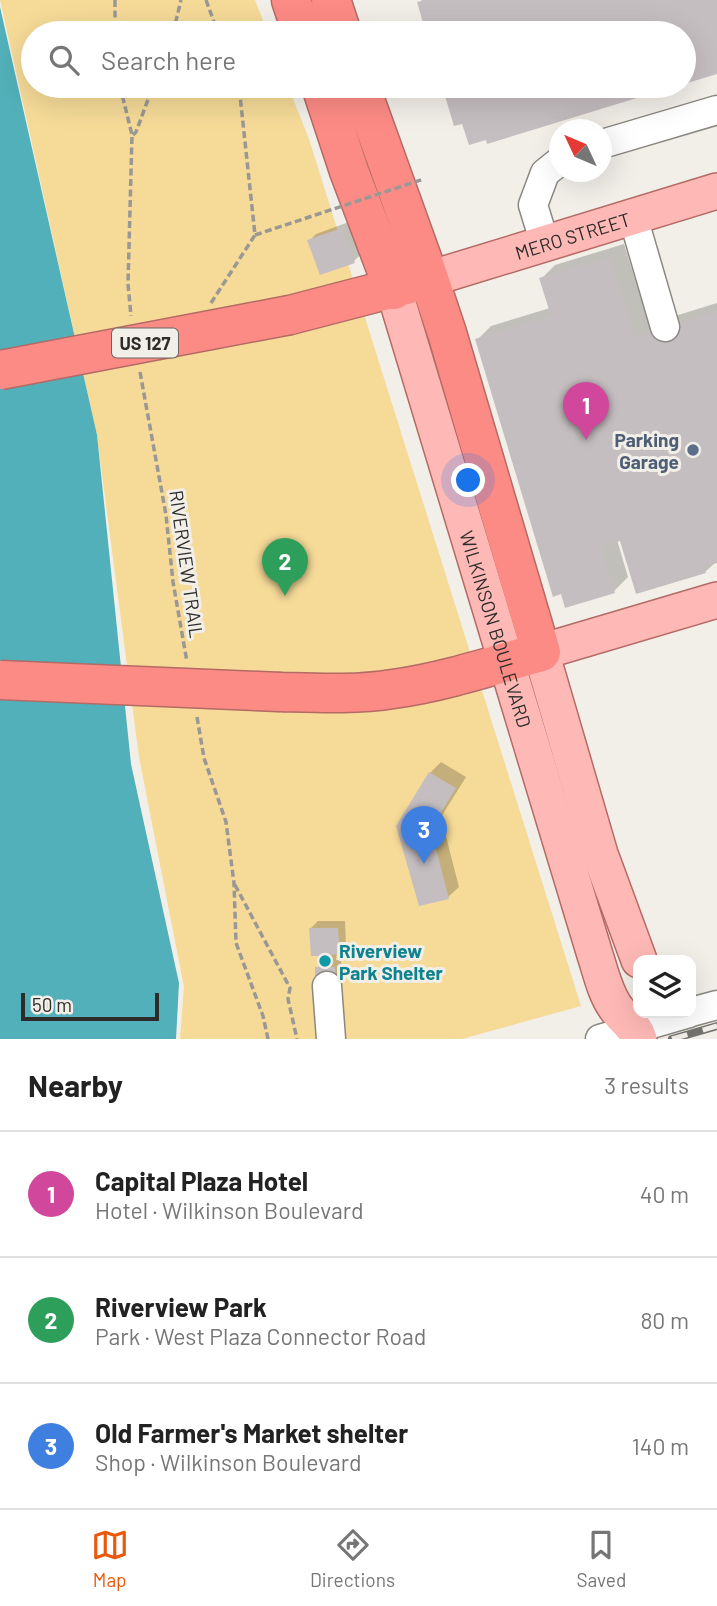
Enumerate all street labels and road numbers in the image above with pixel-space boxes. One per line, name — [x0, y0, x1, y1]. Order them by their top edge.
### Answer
street label: MERO STREET — [512, 207, 633, 264]
road number: US 127 — [112, 328, 178, 358]
street label: RIVERVIEW TRAIL — [165, 489, 209, 640]
street label: WILKINSON BOULEVARD — [456, 528, 537, 730]

